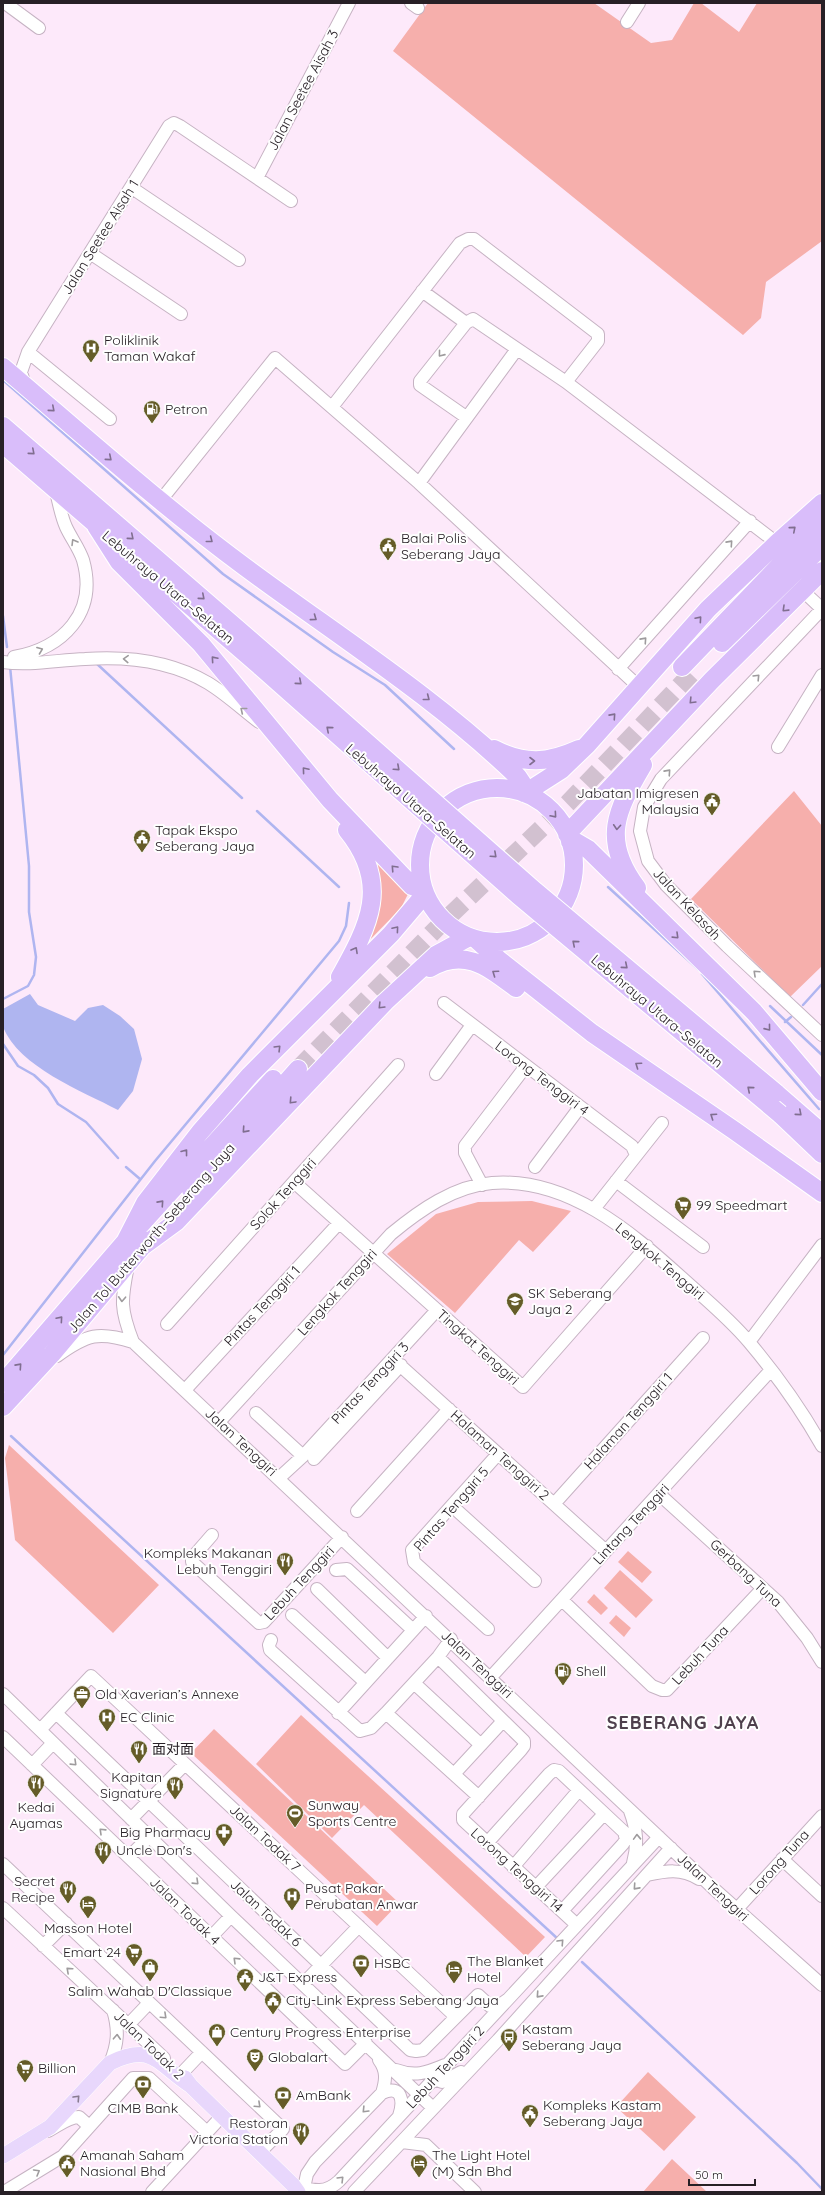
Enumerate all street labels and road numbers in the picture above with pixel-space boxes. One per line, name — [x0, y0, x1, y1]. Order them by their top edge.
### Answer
street label: Jalan Seetee Aisah 3 — [263, 26, 343, 154]
street label: Jalan Seetee Aisah 1 — [57, 176, 143, 298]
street label: Lebuhraya Utara–Selatan — [98, 527, 238, 647]
street label: Lebuhraya Utara–Selatan — [342, 740, 480, 862]
street label: Jalan Kelasah — [649, 864, 725, 944]
street label: Lebuhraya Utara–Selatan — [587, 951, 727, 1071]
street label: Lorong Tenggiri 4 — [491, 1037, 593, 1119]
street label: Jalan Tol Butterworth–Seberang Jaya — [63, 1139, 239, 1337]
street label: Solok Tenggiri — [246, 1154, 320, 1234]
street label: Lengkok Tenggiri — [612, 1219, 708, 1303]
street label: Lengkok Tenggiri — [293, 1245, 381, 1339]
street label: Pintas Tenggiri 1 — [220, 1262, 304, 1350]
street label: Tingkat Tenggiri — [433, 1305, 523, 1389]
street label: Pintas Tenggiri 3 — [327, 1338, 413, 1428]
street label: Halaman Tenggiri 1 — [580, 1369, 676, 1473]
street label: Jalan Tenggiri — [201, 1404, 281, 1480]
street label: Halaman Tenggiri 2 — [447, 1406, 553, 1504]
street label: Pintas Tenggiri 5 — [409, 1463, 493, 1555]
street label: Lintang Tenggiri — [589, 1480, 673, 1568]
street label: Gerbang Tuna — [706, 1535, 786, 1611]
street label: Lebuh Tenggiri — [260, 1542, 338, 1624]
street label: Lebuh Tuna — [668, 1621, 732, 1689]
street label: Jalan Tenggiri — [437, 1626, 517, 1702]
street label: Jalan Todak 7 — [226, 1800, 304, 1876]
street label: Lorong Tenggiri 14 — [467, 1824, 567, 1916]
street label: Lorong Tuna — [745, 1826, 813, 1898]
street label: Jalan Tenggiri — [673, 1849, 753, 1925]
street label: Jalan Todak 4 — [146, 1873, 224, 1949]
street label: Jalan Todak 6 — [227, 1875, 306, 1951]
street label: Jalan Todak 2 — [110, 2007, 188, 2083]
street label: Lebuh Tenggiri 2 — [402, 2022, 488, 2112]

